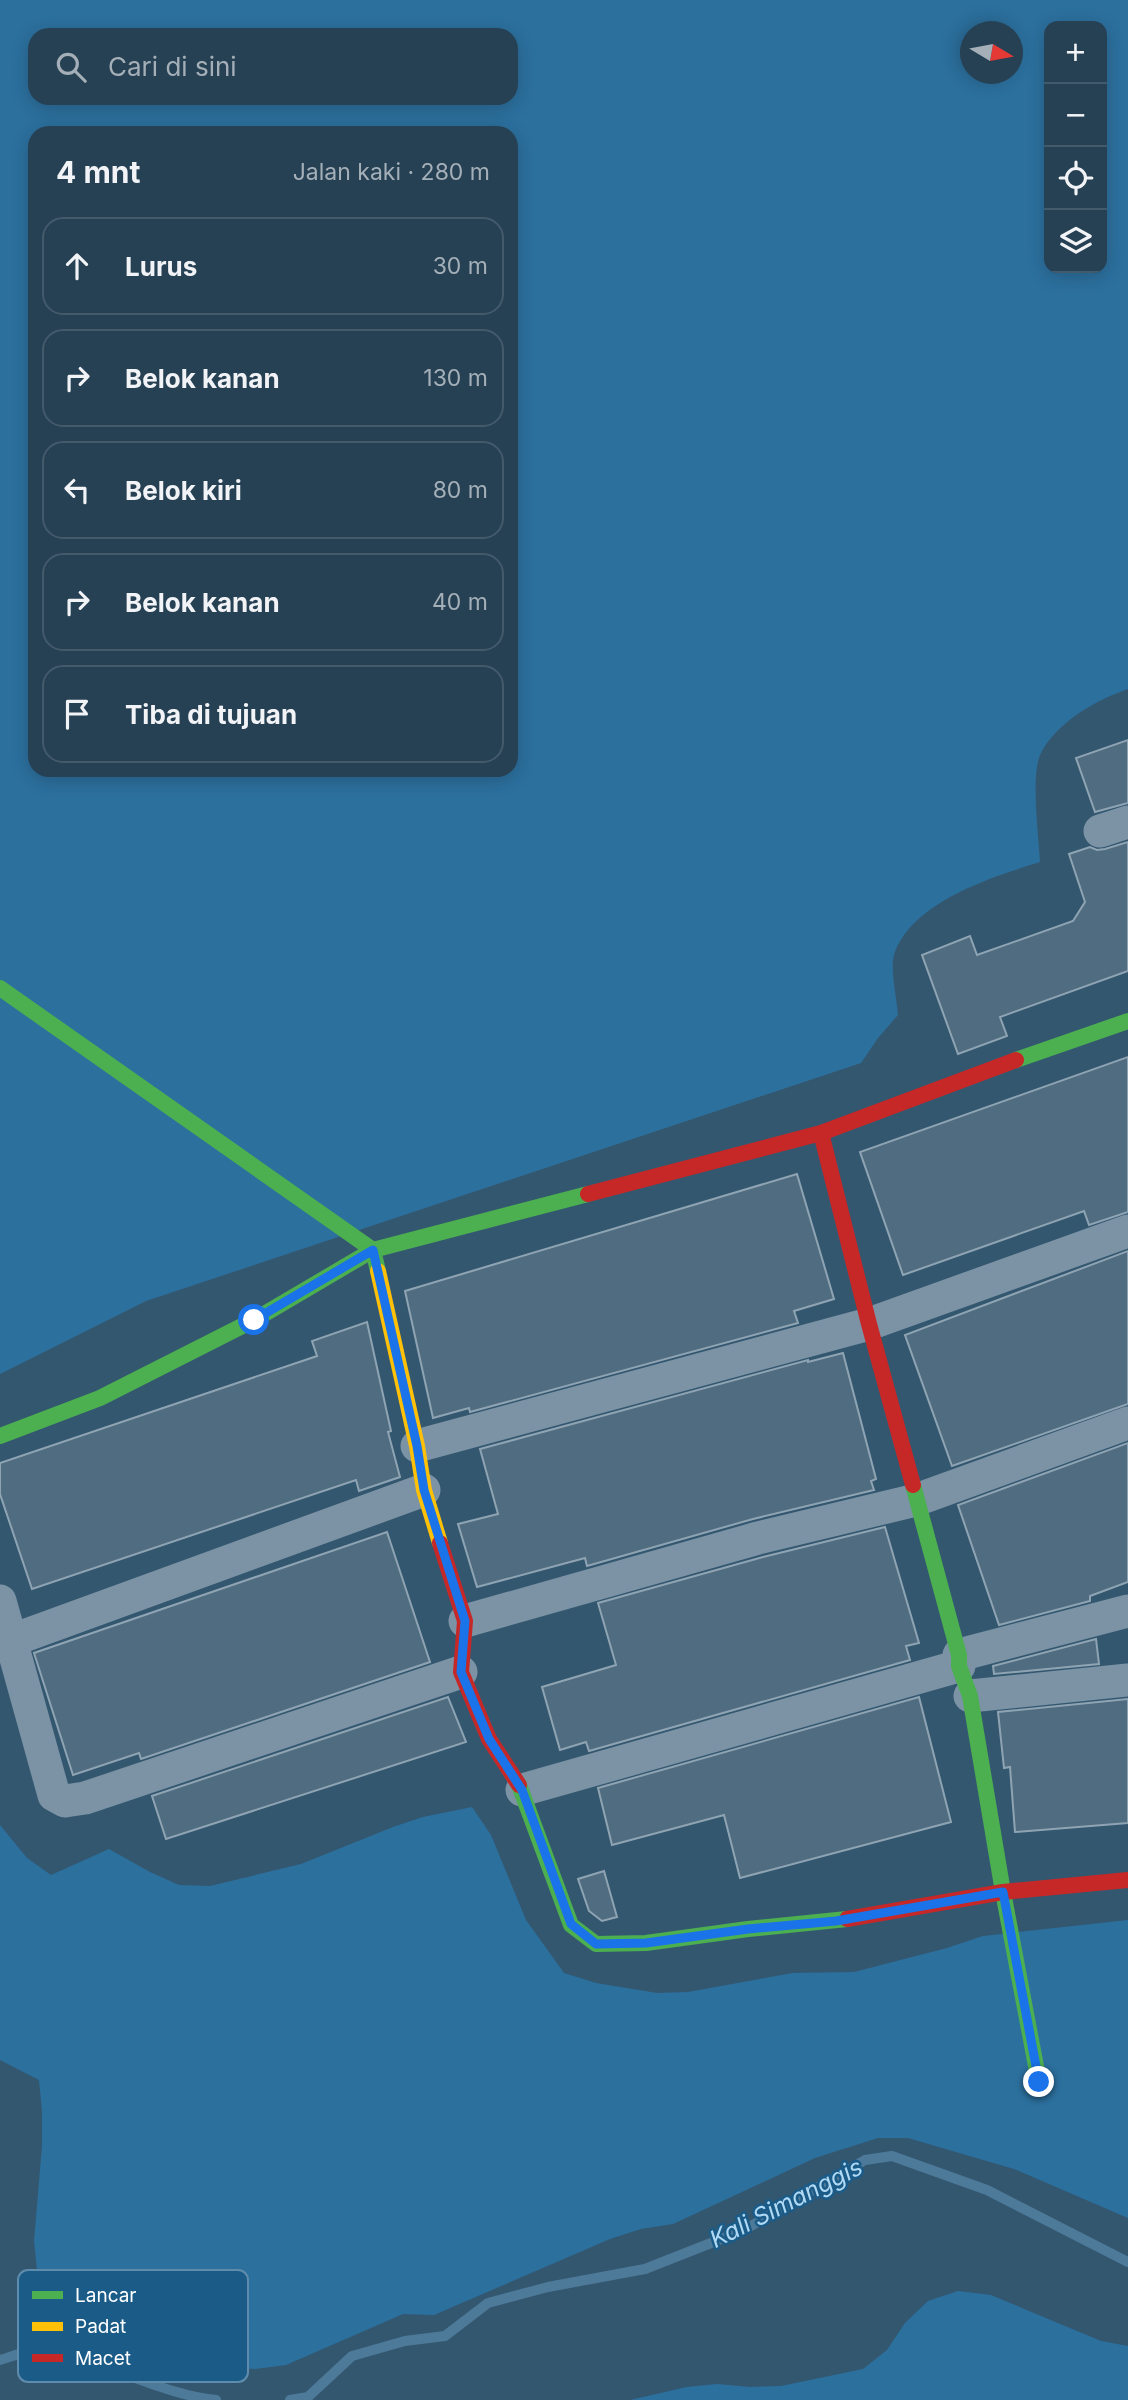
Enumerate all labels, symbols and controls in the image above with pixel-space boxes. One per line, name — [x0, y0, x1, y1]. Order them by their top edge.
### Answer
north arrow — [960, 21, 1023, 84]
map controls — [1044, 21, 1107, 273]
button: + — [1044, 21, 1107, 84]
search box — [28, 28, 518, 105]
icon: search — [52, 48, 90, 86]
text: Cari di sini — [108, 51, 237, 82]
button: − — [1044, 84, 1107, 147]
button: locate — [1044, 147, 1107, 210]
text: 4 mnt — [56, 154, 140, 190]
text: Jalan kaki · 280 m — [293, 158, 490, 186]
button: layers — [1044, 210, 1107, 273]
icon: ahead — [58, 247, 96, 285]
text: Lurus — [125, 251, 197, 282]
text: 30 m — [433, 252, 488, 280]
icon: right — [58, 359, 96, 397]
text: Belok kanan — [125, 363, 280, 394]
text: 130 m — [423, 364, 488, 392]
icon: left — [58, 471, 96, 509]
text: Belok kiri — [125, 475, 242, 506]
text: 80 m — [433, 476, 488, 504]
icon: right — [58, 583, 96, 621]
text: Belok kanan — [125, 587, 280, 618]
text: 40 m — [432, 588, 488, 616]
icon: arrive — [58, 695, 96, 733]
text: Tiba di tujuan — [125, 699, 297, 730]
route start — [238, 1304, 269, 1335]
route end — [1023, 2066, 1054, 2097]
water label: Kali Simanggis — [705, 2152, 867, 2254]
legend — [18, 2270, 248, 2382]
text: Lancar — [75, 2284, 137, 2307]
text: Padat — [75, 2315, 126, 2338]
text: Macet — [75, 2347, 131, 2370]

